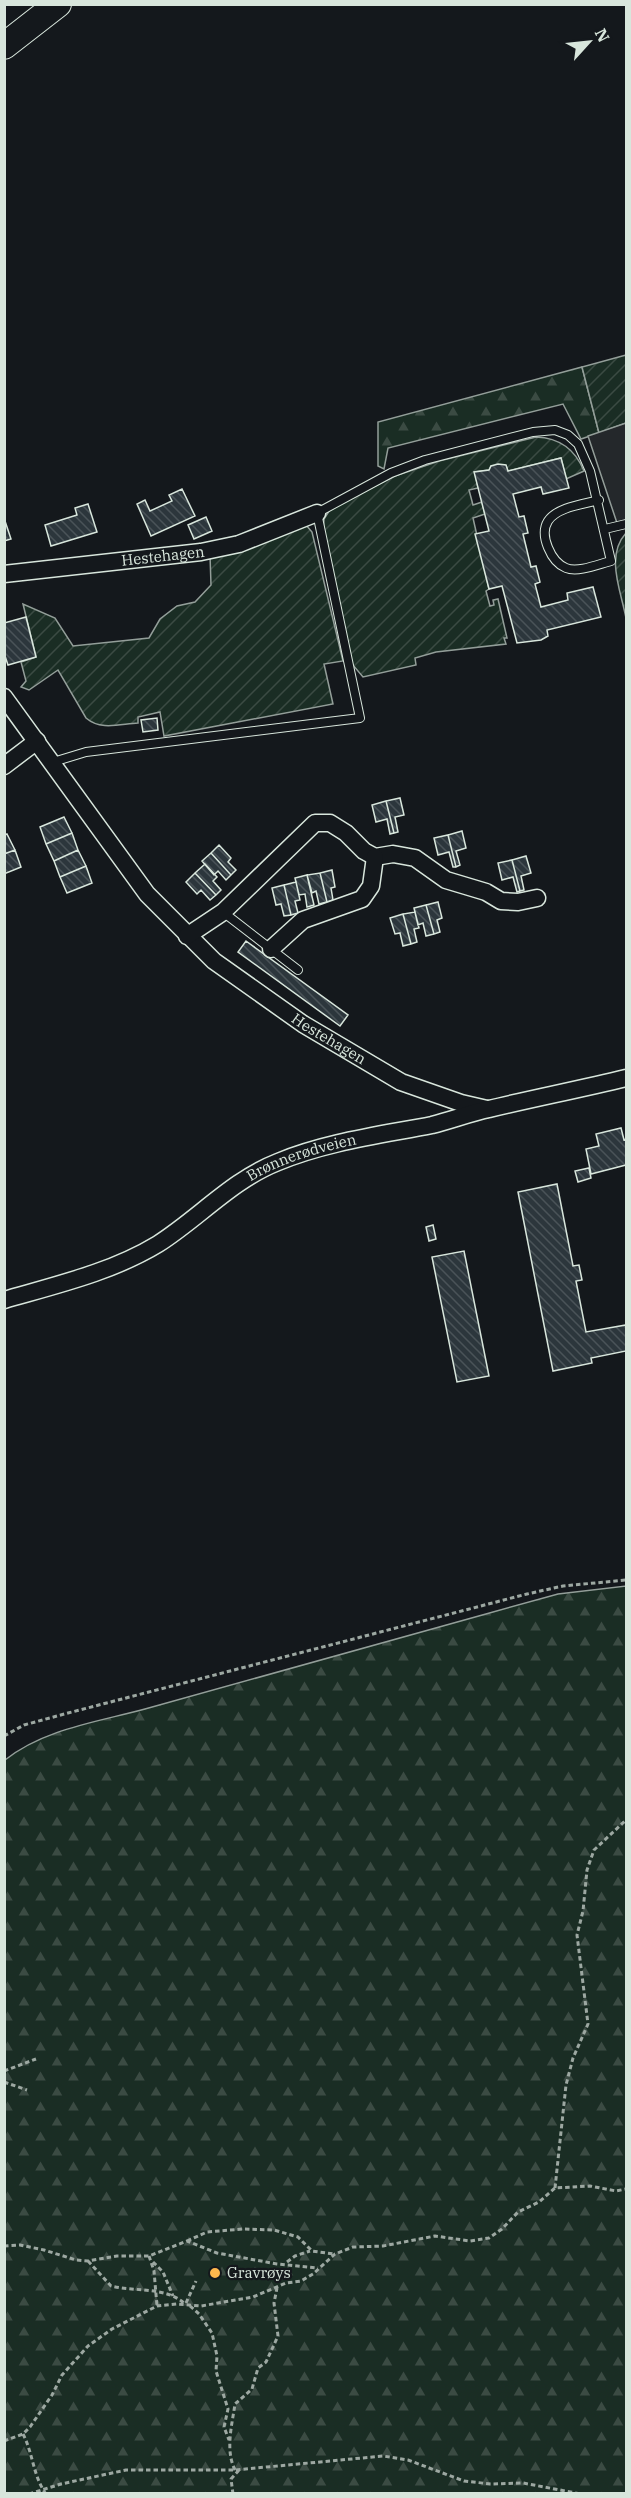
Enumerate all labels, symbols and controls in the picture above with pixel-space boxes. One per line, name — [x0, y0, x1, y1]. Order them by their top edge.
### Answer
north arrow — [559, 12, 619, 72]
text: N — [591, 25, 614, 45]
street label: Hestehagen — [120, 542, 206, 570]
street label: Hestehagen — [288, 1009, 370, 1068]
street label: Brønnerødveien — [243, 1129, 358, 1185]
place label: Gravrøys — [227, 2263, 291, 2282]
marker: Gravrøys — [208, 2266, 222, 2280]

